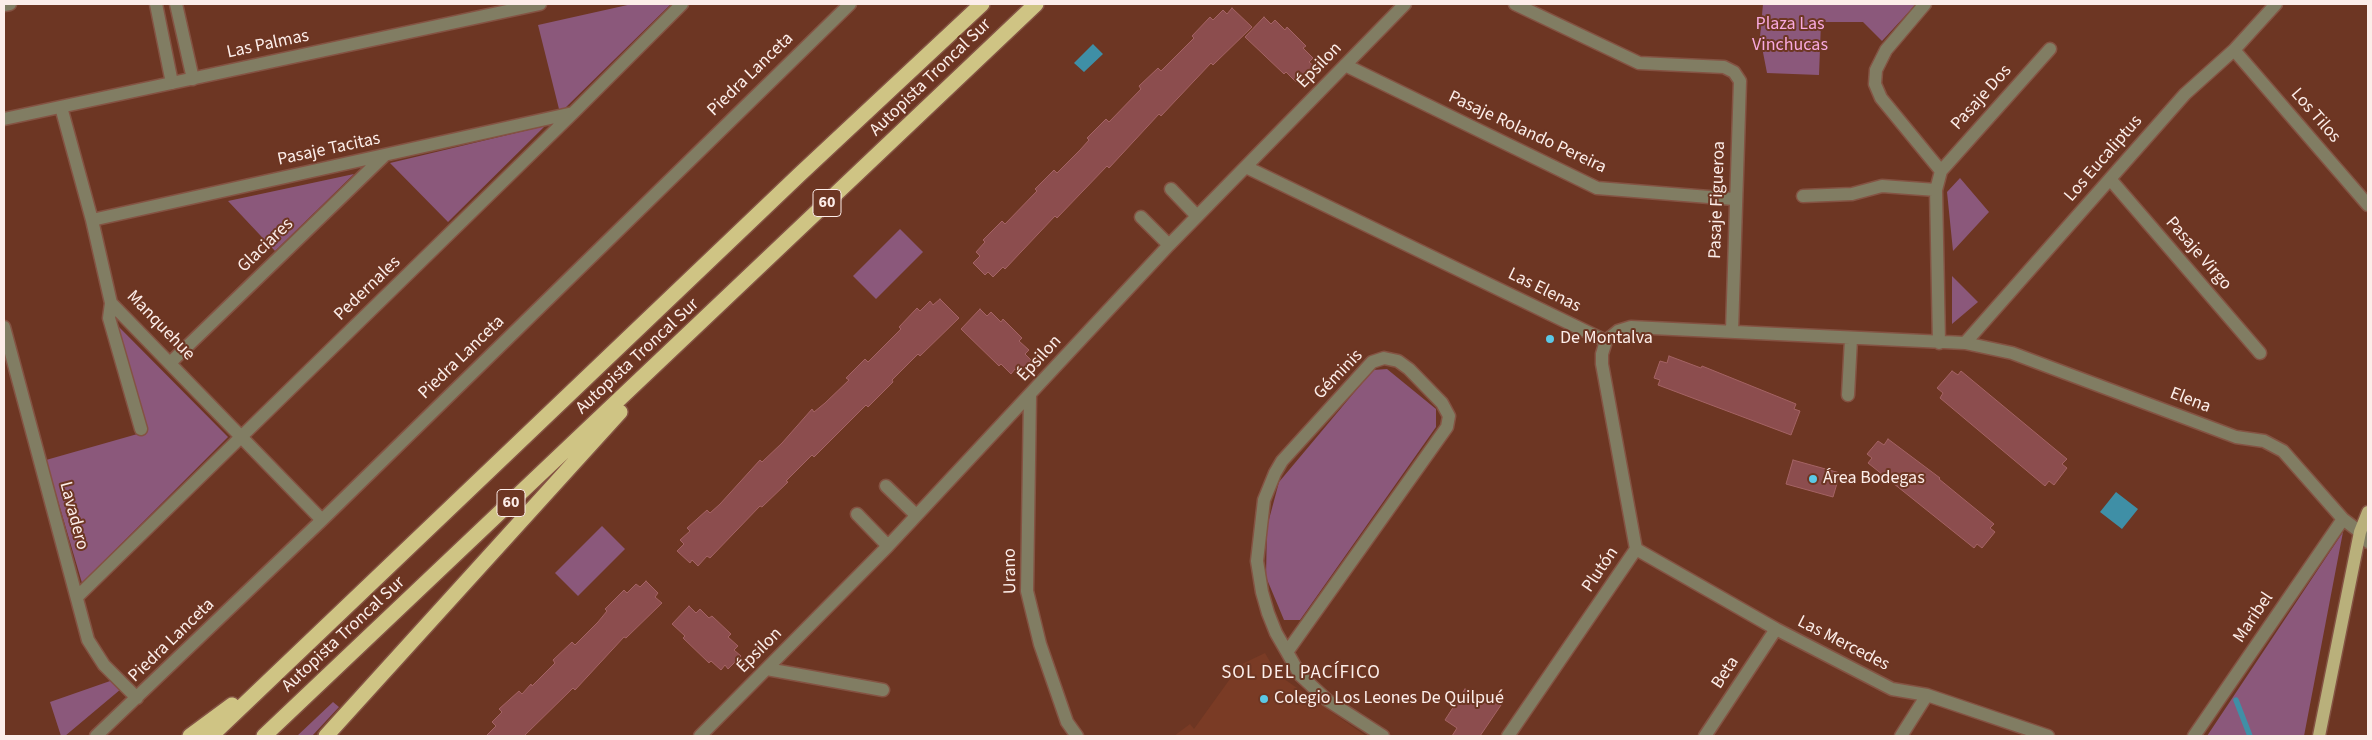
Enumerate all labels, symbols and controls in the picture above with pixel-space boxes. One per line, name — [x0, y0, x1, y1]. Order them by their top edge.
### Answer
park label: Plaza Las Vinchucas — [1752, 14, 1828, 56]
street label: Autopista Troncal Sur — [866, 15, 996, 141]
street label: Las Palmas — [225, 26, 311, 64]
street label: Piedra Lanceta — [704, 29, 798, 121]
street label: Épsilon — [1293, 39, 1347, 93]
street label: Pasaje Dos — [1947, 61, 2017, 135]
street label: Los Tilos — [2285, 84, 2345, 148]
street label: Pasaje Rolando Pereira — [1445, 87, 1609, 179]
street label: Los Eucaliptus — [2060, 111, 2148, 207]
street label: Pasaje Tacitas — [276, 129, 382, 171]
street label: Pasaje Figueroa — [1705, 141, 1731, 259]
road number: 60 — [813, 190, 841, 217]
street label: Pasaje Virgo — [2160, 213, 2236, 295]
street label: Glaciares — [234, 214, 298, 278]
street label: Pedernales — [330, 252, 406, 326]
street label: Las Elenas — [1504, 264, 1584, 318]
street label: Manquehue — [121, 286, 199, 366]
street label: Autopista Troncal Sur — [572, 294, 704, 420]
street label: Piedra Lanceta — [415, 312, 509, 404]
place label: De Montalva — [1560, 328, 1653, 350]
street label: Épsilon — [1013, 331, 1067, 387]
marker: De Montalva — [1544, 333, 1556, 345]
street label: Géminis — [1310, 345, 1368, 405]
street label: Elena — [2167, 383, 2213, 419]
place label: Área Bodegas — [1823, 468, 1925, 490]
marker: Área Bodegas — [1807, 473, 1819, 485]
street label: Lavadero — [54, 480, 92, 552]
road number: 60 — [497, 489, 525, 516]
street label: Plutón — [1578, 543, 1624, 597]
street label: Urano — [1000, 548, 1022, 594]
street label: Autopista Troncal Sur — [278, 572, 410, 698]
street label: Maribel — [2229, 589, 2279, 647]
street label: Piedra Lanceta — [125, 595, 219, 687]
street label: Las Mercedes — [1793, 612, 1893, 676]
street label: Épsilon — [733, 624, 787, 678]
street label: Beta — [1708, 653, 1744, 693]
district label: SOL DEL PACÍFICO — [1219, 663, 1383, 685]
place label: Colegio Los Leones De Quilpué — [1274, 688, 1504, 710]
marker: Colegio Los Leones De Quilpué — [1258, 693, 1270, 705]

